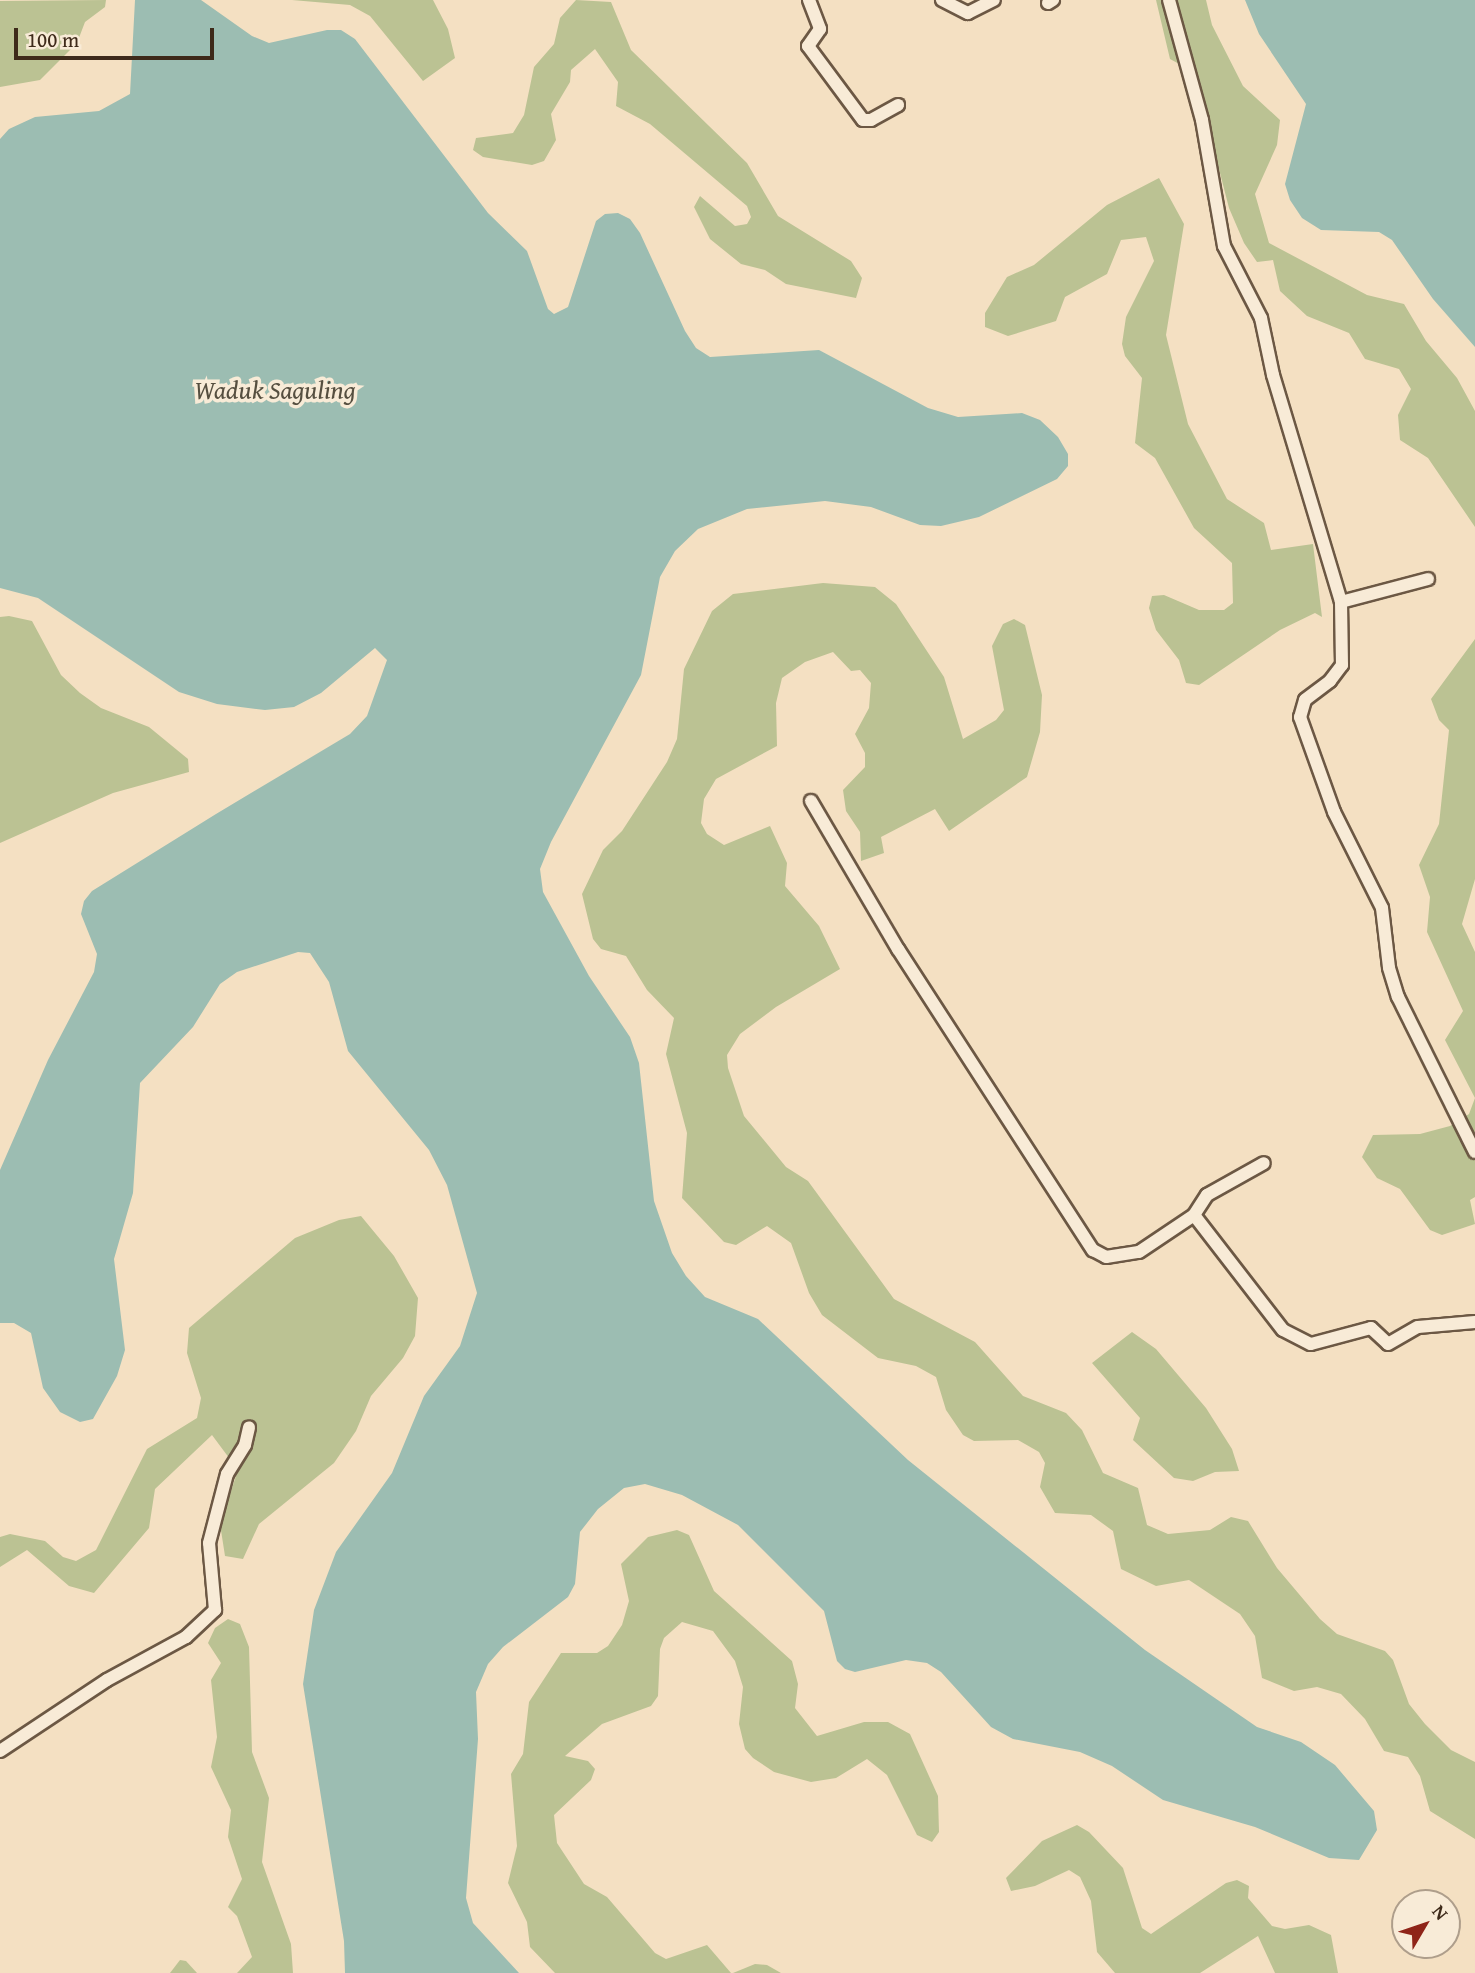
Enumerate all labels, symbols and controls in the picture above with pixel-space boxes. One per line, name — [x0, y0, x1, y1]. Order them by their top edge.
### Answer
scale bar — [18, 14, 217, 58]
text: 100 m — [27, 24, 79, 55]
water label: Waduk Saguling — [194, 374, 356, 406]
north arrow — [1391, 1889, 1461, 1959]
text: N — [1426, 1898, 1456, 1926]

